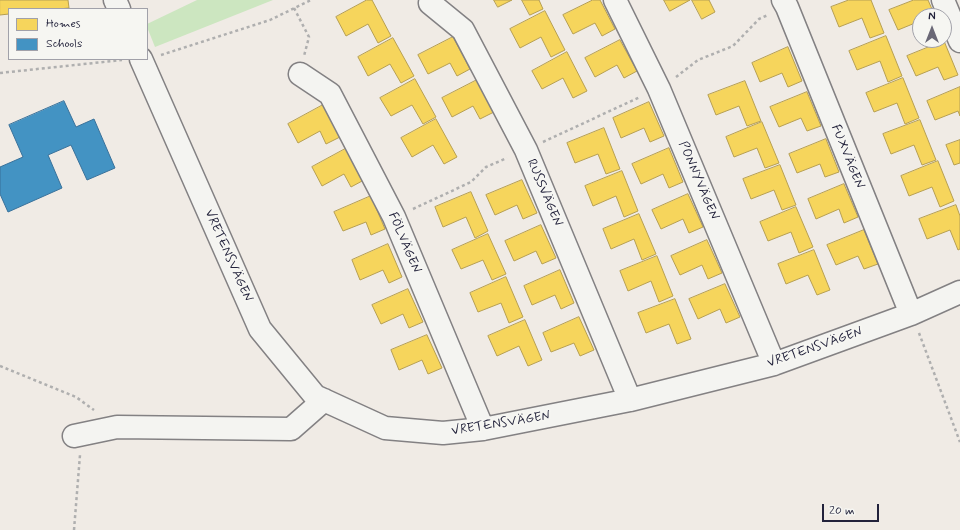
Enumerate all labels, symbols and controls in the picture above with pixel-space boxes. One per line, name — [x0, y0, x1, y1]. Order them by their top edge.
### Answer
legend — [8, 8, 148, 60]
north arrow — [912, 8, 952, 48]
text: N — [928, 10, 936, 24]
text: Homes — [46, 16, 81, 32]
text: Schools — [46, 36, 82, 52]
street label: FUXVÄGEN — [827, 122, 867, 192]
street label: PONNYVÄGEN — [674, 139, 722, 223]
street label: RUSSVÄGEN — [523, 157, 565, 229]
street label: VRETENSVÄGEN — [201, 207, 255, 305]
street label: FÖLVÄGEN — [384, 210, 424, 276]
street label: VRETENSVÄGEN — [765, 324, 865, 372]
street label: VRETENSVÄGEN — [450, 408, 552, 440]
scale bar — [824, 496, 881, 522]
text: 20 m — [829, 503, 855, 519]

